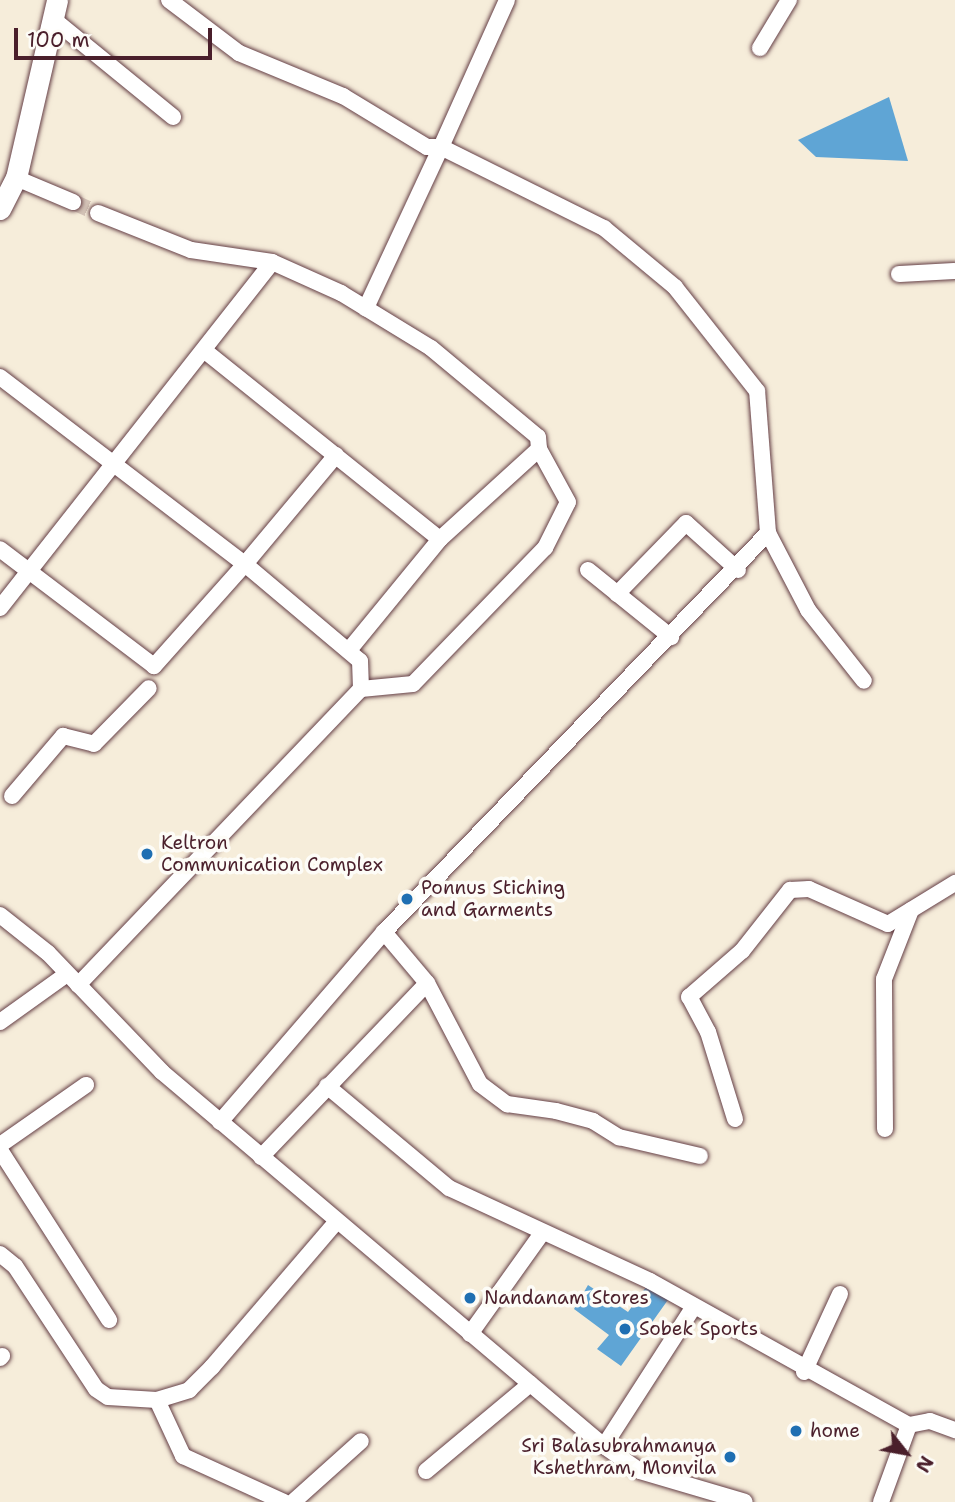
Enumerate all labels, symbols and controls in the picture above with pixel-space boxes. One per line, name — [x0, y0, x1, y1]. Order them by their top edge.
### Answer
scale bar — [18, 14, 215, 58]
text: 100 m — [27, 26, 90, 54]
place label: Keltron Communication Complex — [161, 832, 383, 876]
marker: Keltron Communication Complex — [139, 846, 155, 862]
place label: Ponnus Stiching and Garments — [421, 877, 565, 921]
marker: Ponnus Stiching and Garments — [399, 891, 415, 907]
place label: Nandanam Stores — [484, 1287, 649, 1309]
marker: Nandanam Stores — [462, 1290, 478, 1306]
place label: Sobek Sports — [639, 1318, 758, 1340]
marker: Sobek Sports — [617, 1321, 633, 1337]
north arrow — [871, 1418, 941, 1488]
place label: home — [810, 1420, 860, 1442]
marker: home — [788, 1423, 804, 1439]
place label: Sri Balasubrahmanya Kshethram, Monvila — [521, 1435, 716, 1479]
marker: Sri Balasubrahmanya Kshethram, Monvila — [722, 1449, 738, 1465]
text: N — [910, 1451, 939, 1477]

